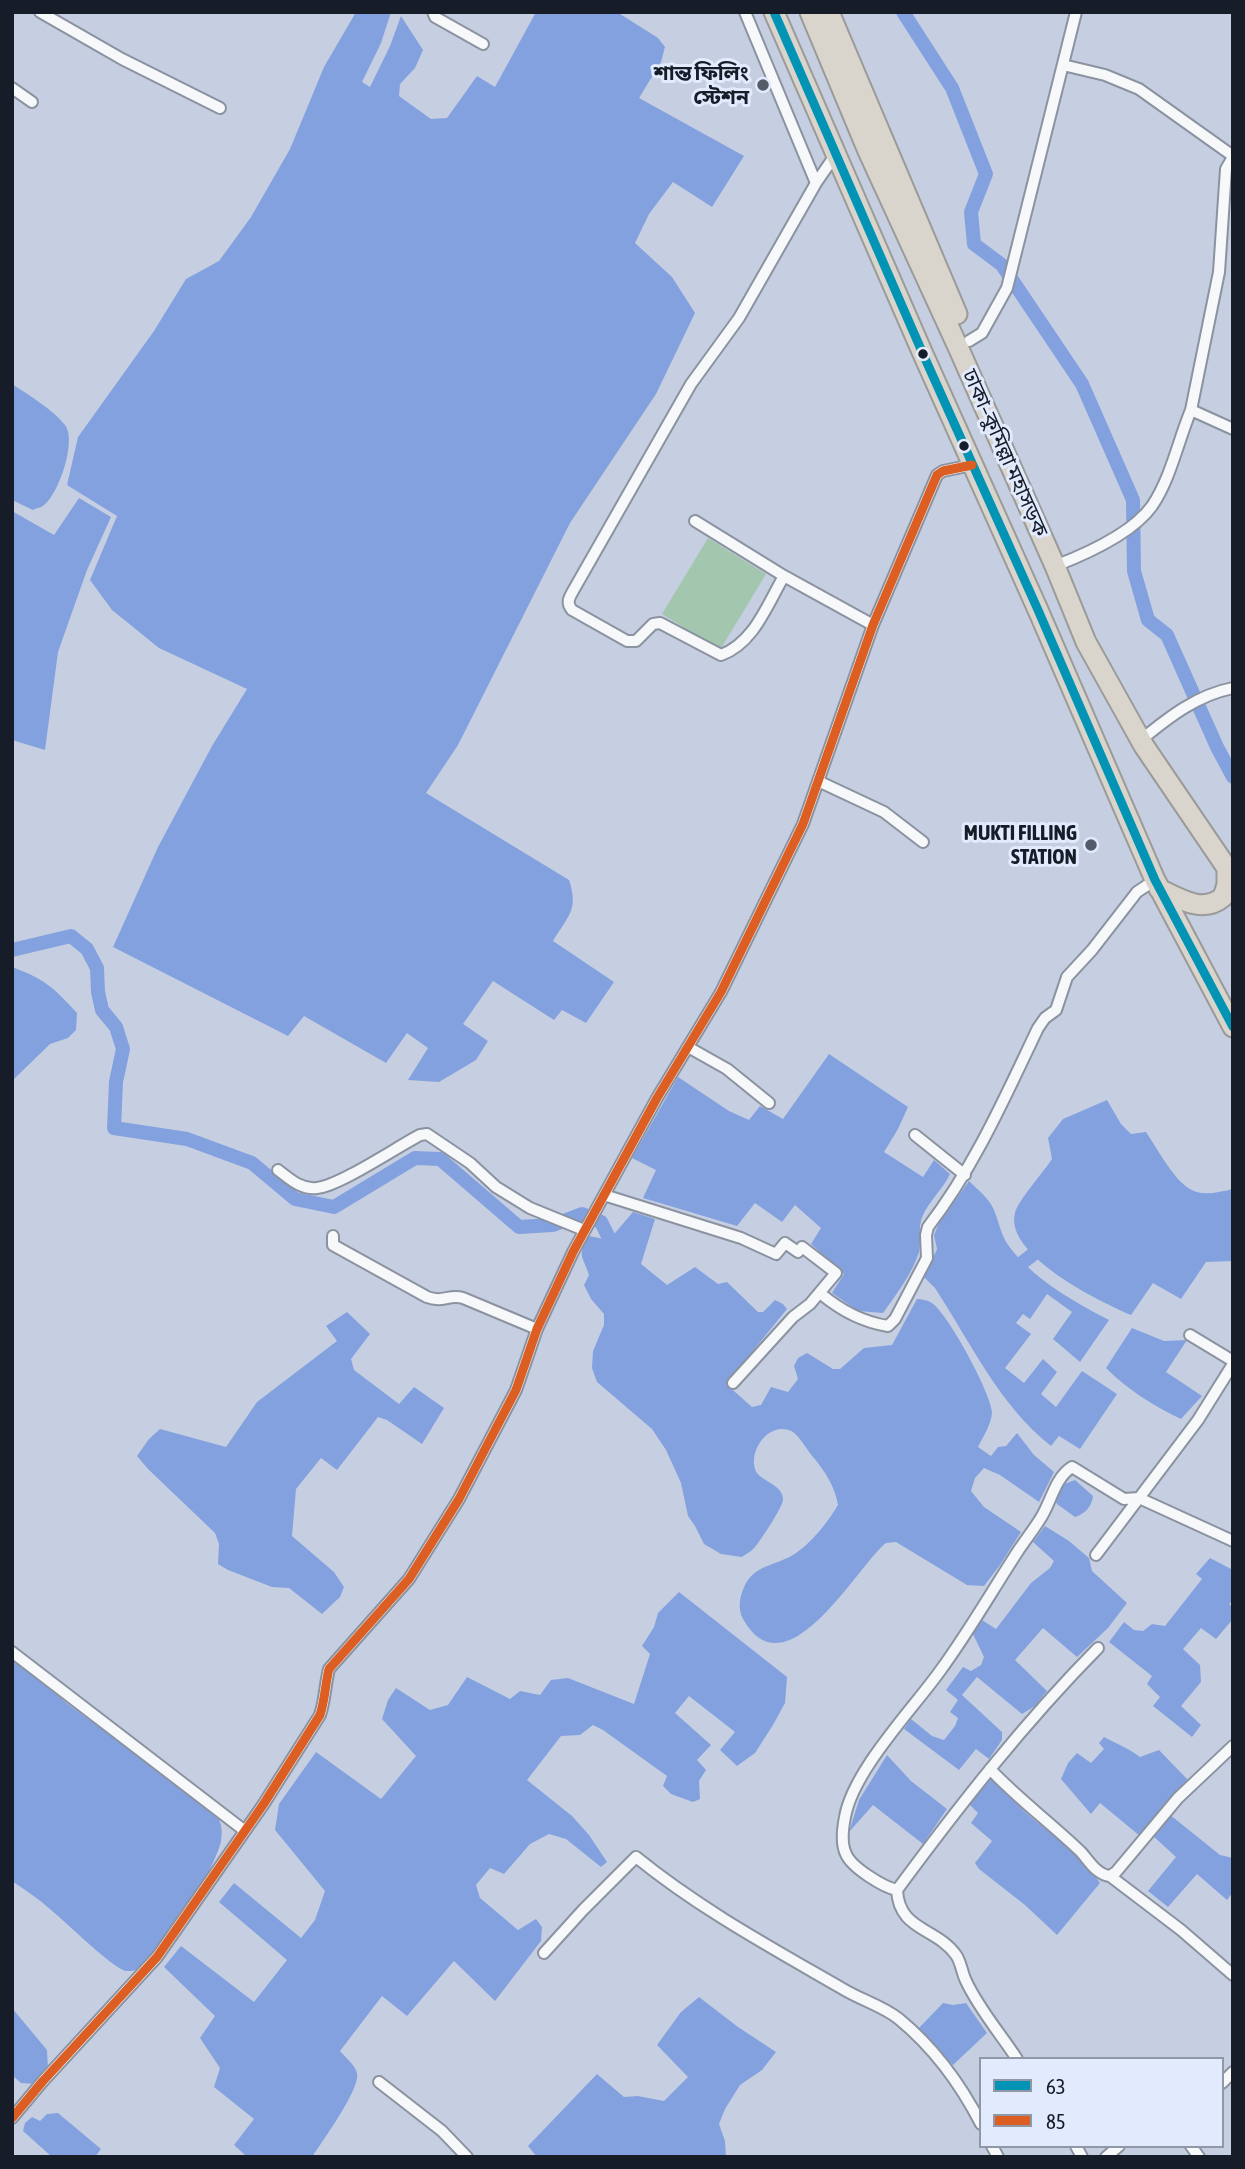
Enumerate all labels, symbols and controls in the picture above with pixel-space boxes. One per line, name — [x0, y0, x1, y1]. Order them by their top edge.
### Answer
place label: শান্ত ফিলিং স্টেশন — [654, 60, 749, 110]
marker: শান্ত ফিলিং স্টেশন — [755, 77, 771, 93]
unlabelled marker — [916, 347, 930, 361]
street label: ঢাকা–কুমিল্লা মহাসড়ক — [957, 365, 1053, 541]
unlabelled marker — [957, 439, 971, 453]
place label: MUKTI FILLING STATION — [964, 820, 1077, 870]
marker: MUKTI FILLING STATION — [1083, 837, 1099, 853]
legend — [979, 2057, 1224, 2148]
text: 63 — [1046, 2074, 1066, 2098]
text: 85 — [1046, 2109, 1066, 2133]

